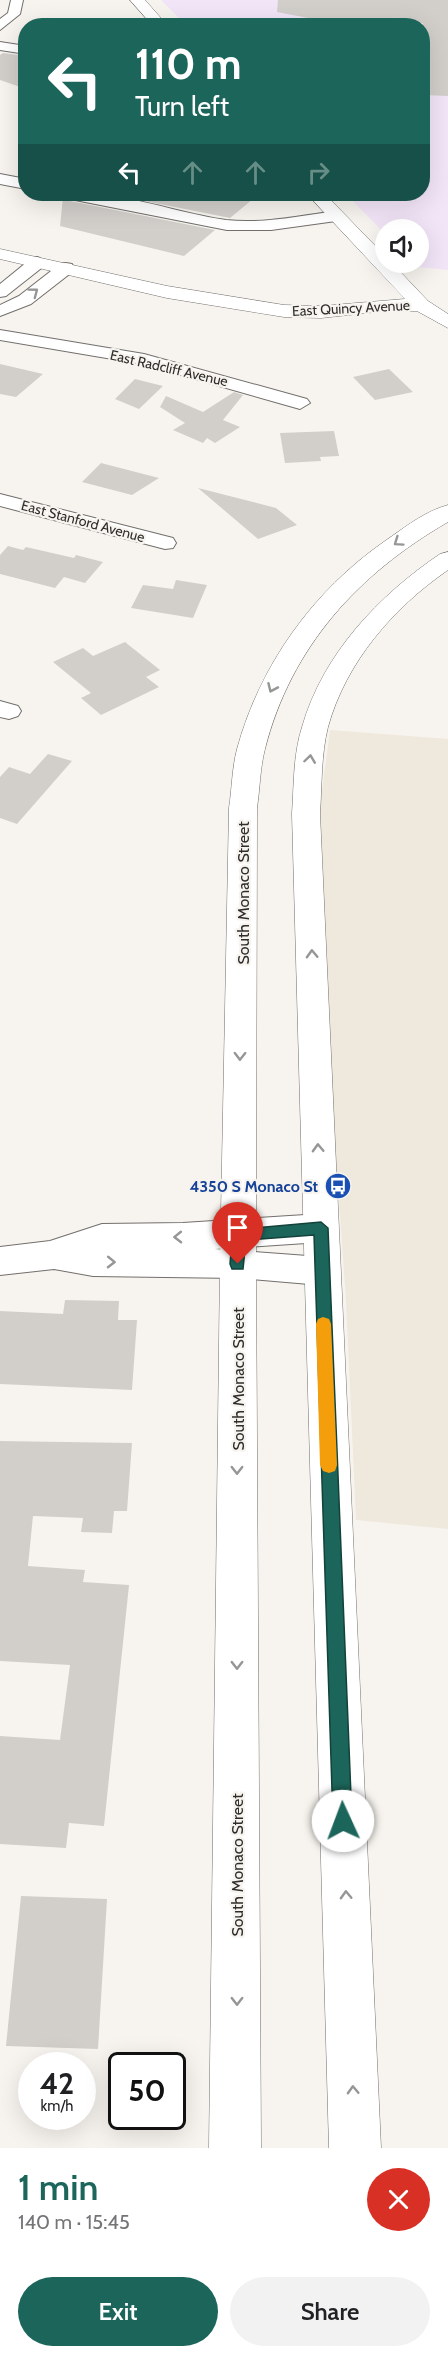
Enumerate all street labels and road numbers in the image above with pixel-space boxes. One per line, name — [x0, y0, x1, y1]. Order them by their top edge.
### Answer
street label: East Quincy Avenue — [292, 296, 410, 320]
street label: East Radcliff Avenue — [108, 346, 230, 390]
street label: East Stanford Avenue — [19, 496, 147, 546]
street label: South Monaco Street — [234, 821, 253, 965]
street label: South Monaco Street — [229, 1307, 248, 1451]
street label: South Monaco Street — [228, 1793, 247, 1937]

